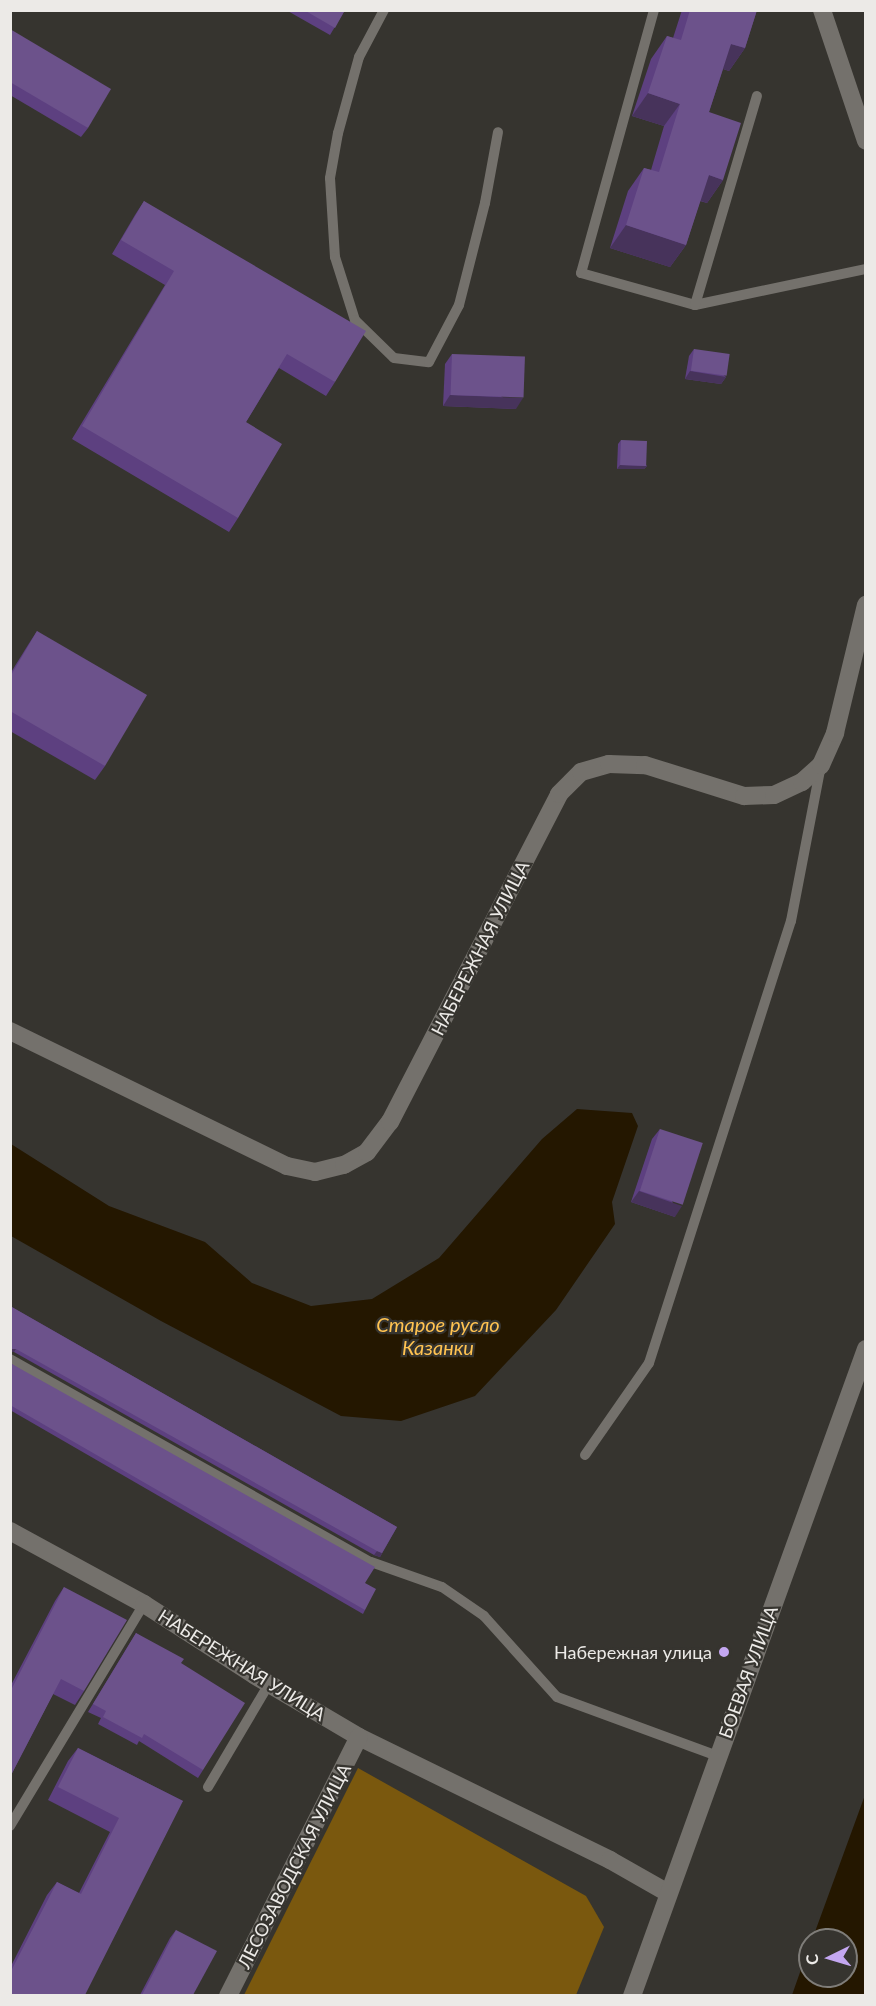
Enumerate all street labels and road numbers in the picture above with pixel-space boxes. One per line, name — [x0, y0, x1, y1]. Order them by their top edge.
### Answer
street label: НАБЕРЕЖНАЯ УЛИЦА — [427, 857, 533, 1039]
street label: БОЕВАЯ УЛИЦА — [714, 1603, 782, 1741]
street label: НАБЕРЕЖНАЯ УЛИЦА — [154, 1605, 330, 1725]
street label: ЛЕСОЗАВОДСКАЯ УЛИЦА — [233, 1760, 355, 1972]

